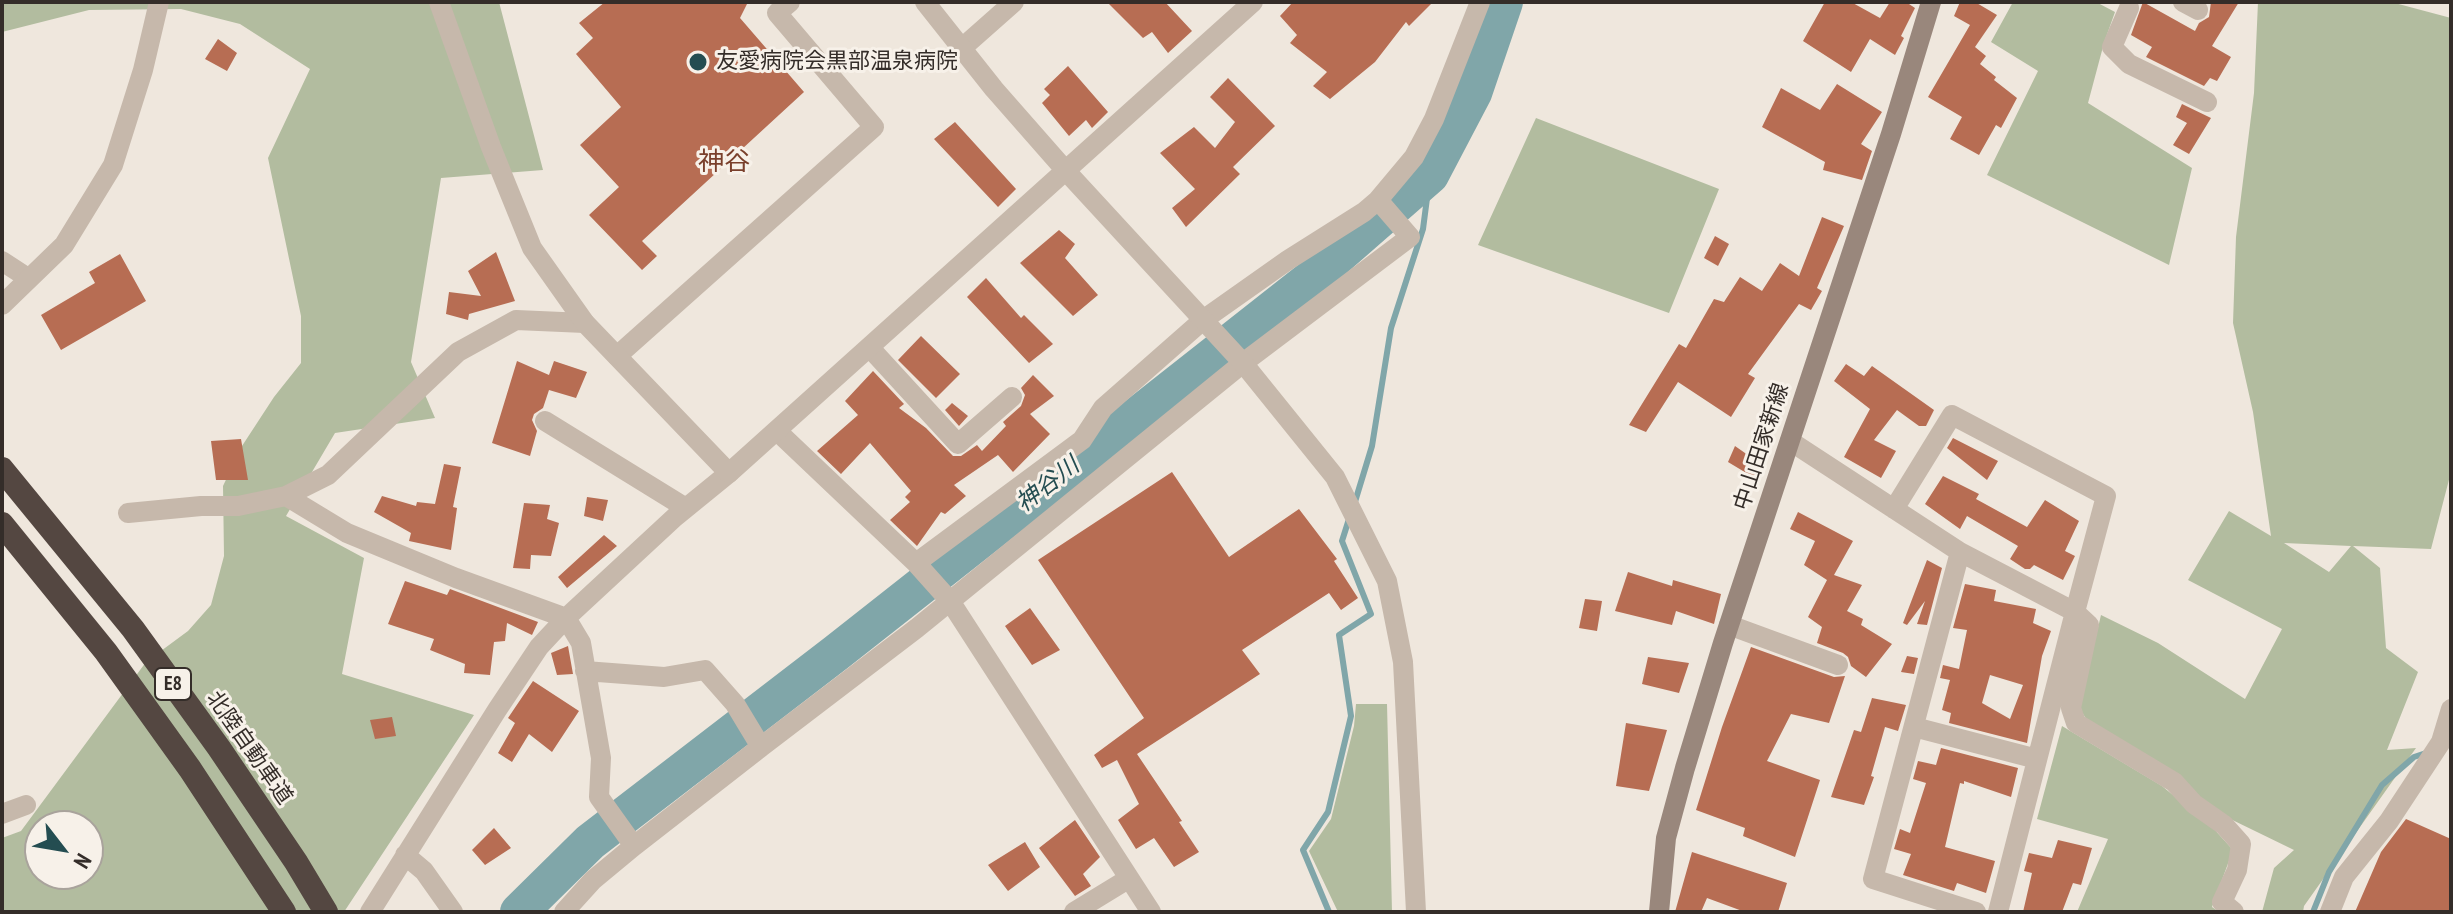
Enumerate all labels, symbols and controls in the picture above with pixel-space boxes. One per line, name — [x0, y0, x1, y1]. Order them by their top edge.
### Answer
place label: 友愛病院会黒部温泉病院 — [716, 49, 958, 75]
marker: 友愛病院会黒部温泉病院 — [687, 51, 709, 73]
district label: 神谷 — [698, 147, 750, 179]
street label: 中山田家新線 — [1729, 380, 1795, 514]
water label: 神谷川 — [1011, 451, 1085, 519]
road number: E8 — [155, 668, 191, 700]
street label: 北陸自動車道 — [200, 686, 298, 810]
north arrow — [24, 810, 104, 890]
text: N — [68, 849, 98, 874]

